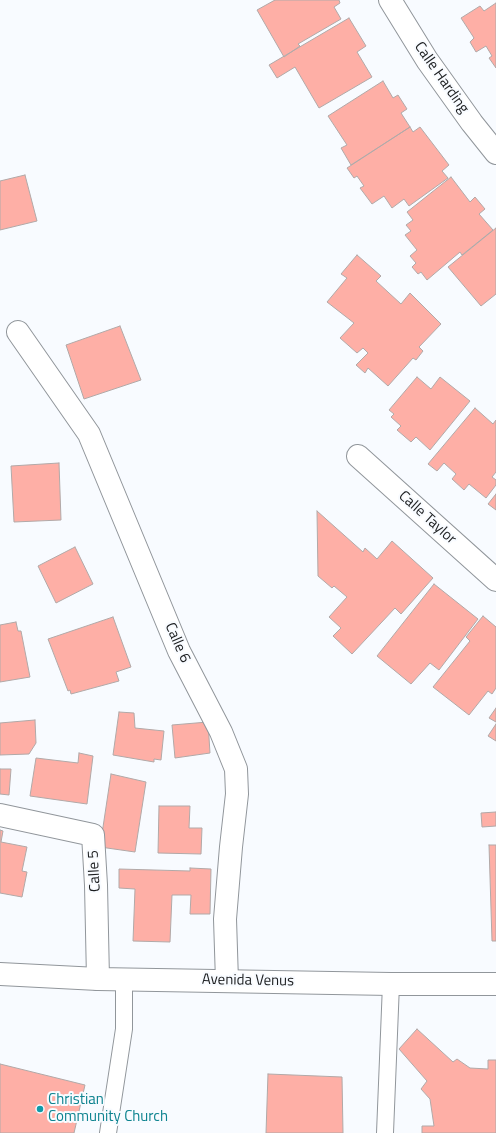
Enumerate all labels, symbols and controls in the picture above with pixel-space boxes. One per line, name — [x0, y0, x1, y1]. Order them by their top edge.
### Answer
street label: Calle Harding — [410, 39, 472, 117]
street label: Calle Taylor — [394, 487, 460, 549]
street label: Calle 6 — [160, 620, 194, 666]
street label: Calle 5 — [85, 850, 105, 892]
street label: Avenida Venus — [202, 971, 294, 991]
place label: Christian Community Church — [48, 1091, 168, 1126]
marker: Christian Community Church — [35, 1104, 45, 1114]

